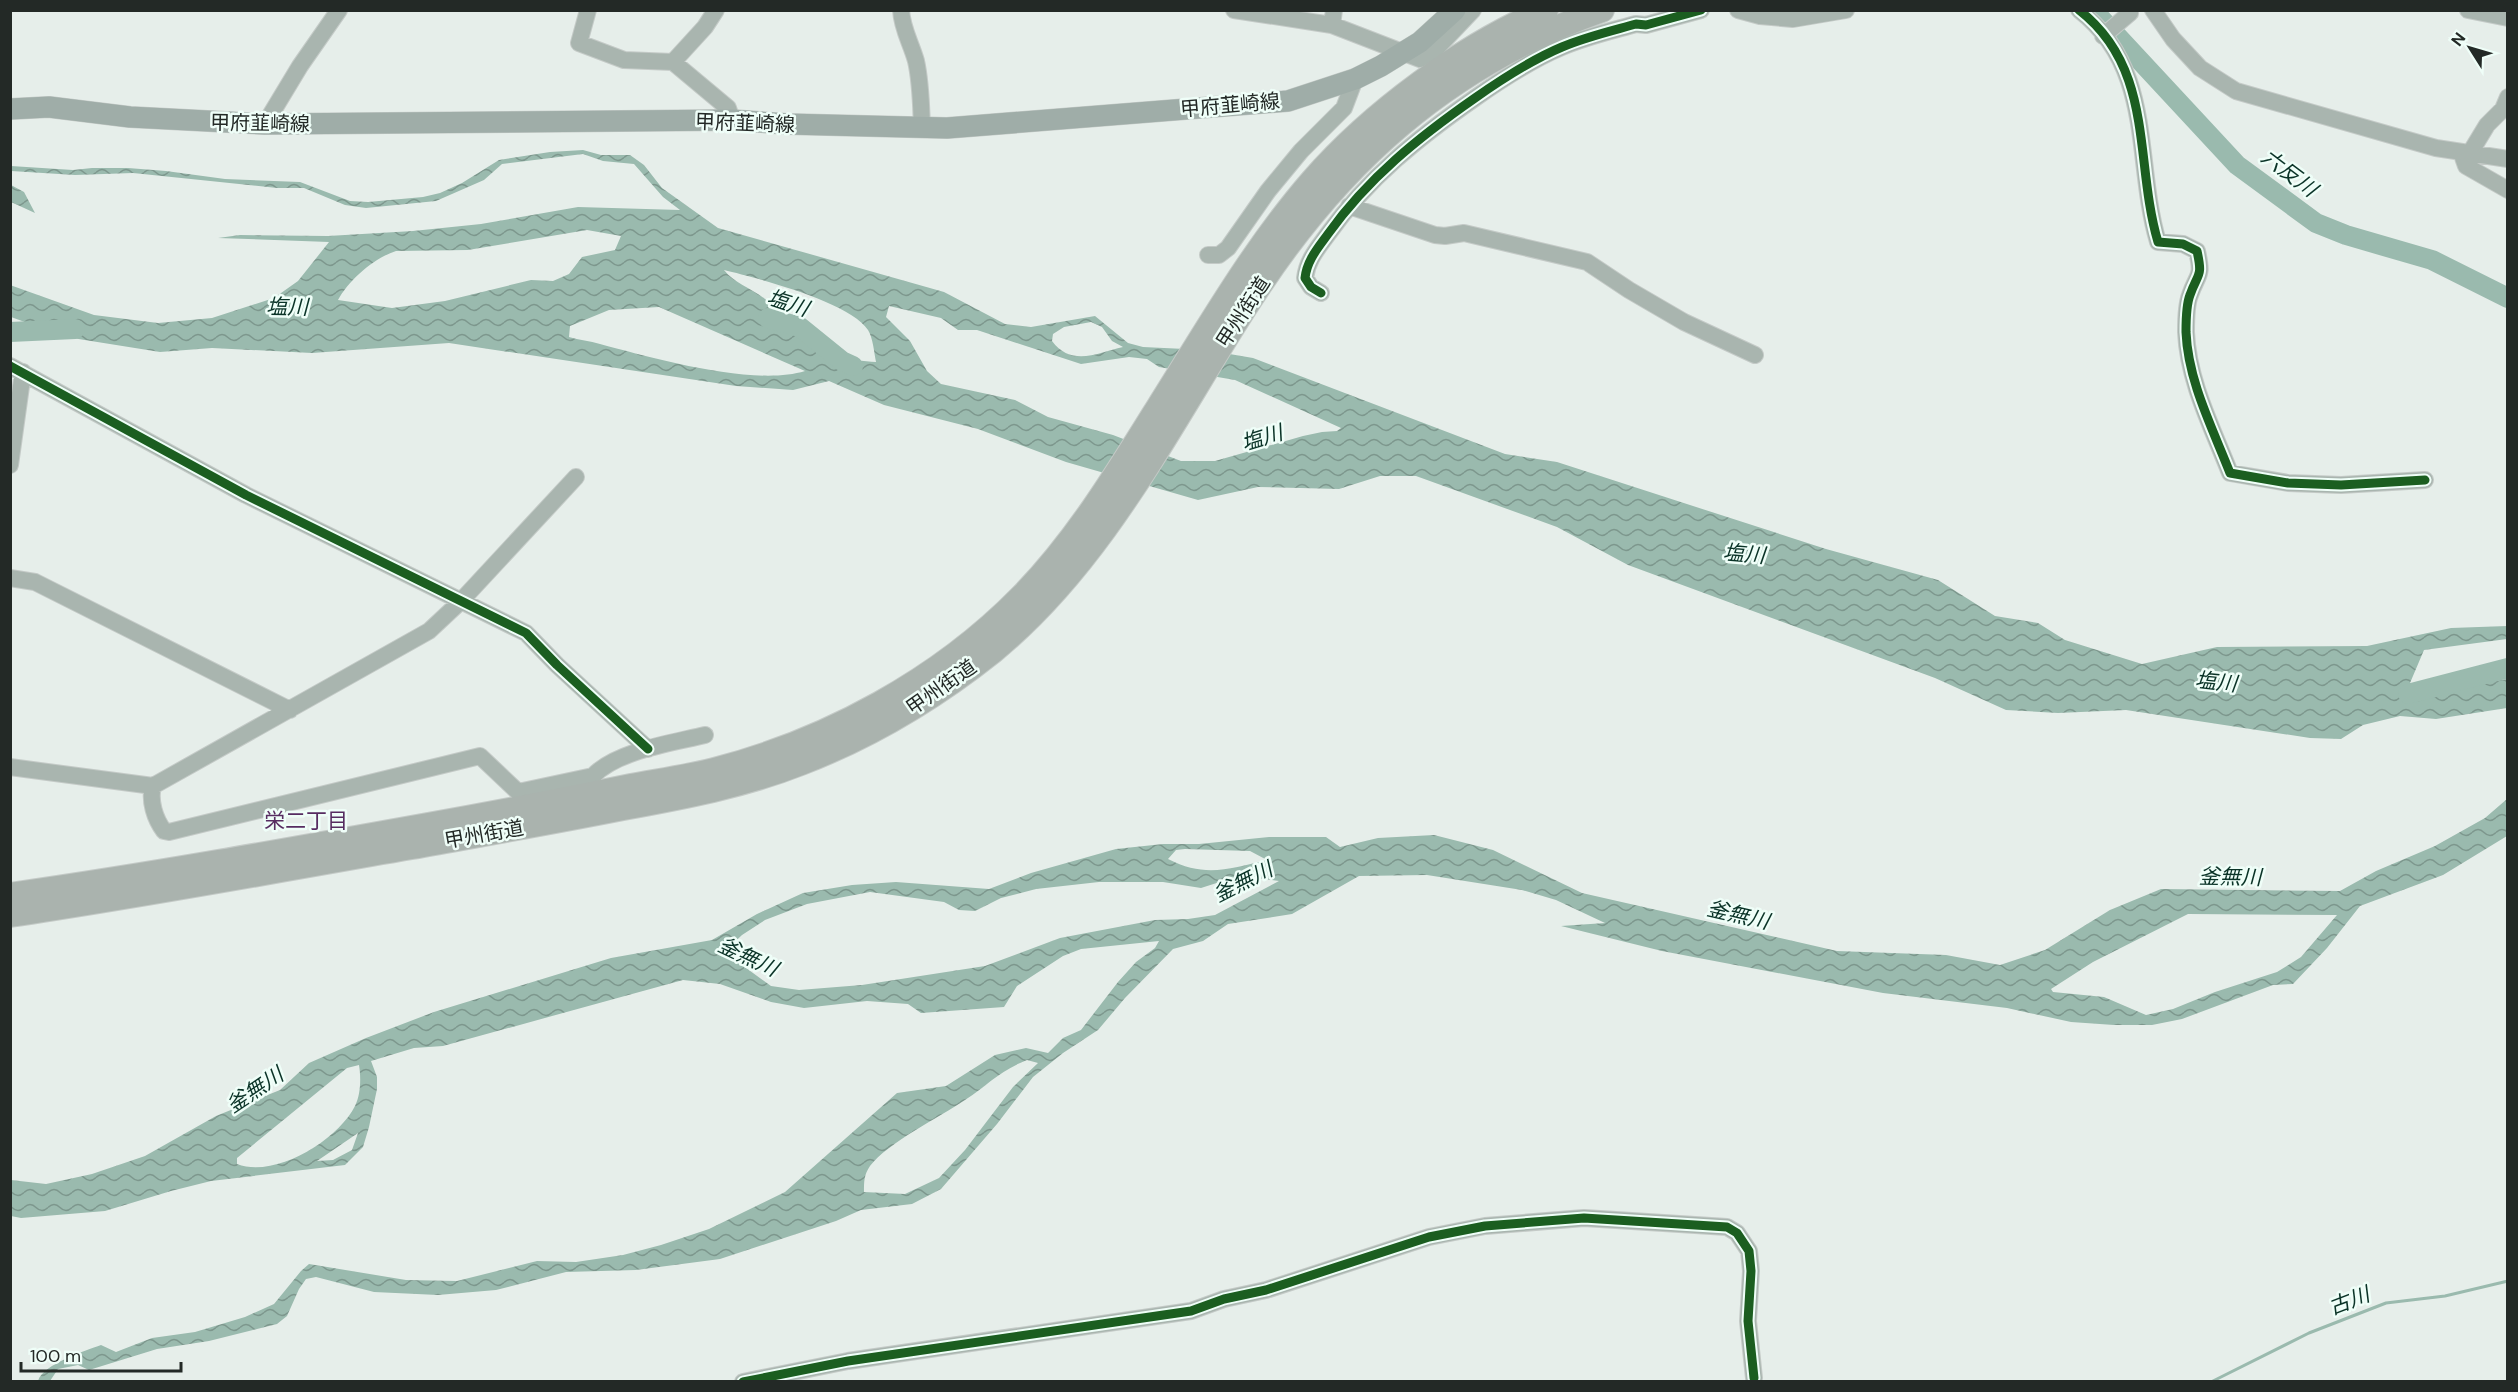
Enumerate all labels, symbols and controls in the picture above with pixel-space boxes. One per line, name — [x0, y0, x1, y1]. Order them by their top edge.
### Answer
north arrow — [2440, 18, 2500, 78]
text: N — [2447, 28, 2470, 50]
street label: 甲府韮崎線 — [1179, 88, 1281, 122]
street label: 甲府韮崎線 — [695, 108, 795, 138]
street label: 甲府韮崎線 — [210, 109, 310, 137]
water label: 六反川 — [2255, 143, 2324, 204]
street label: 甲州街道 — [1210, 271, 1276, 353]
water label: 塩川 — [764, 283, 814, 323]
water label: 塩川 — [266, 293, 310, 321]
water label: 塩川 — [1238, 418, 1288, 458]
water label: 塩川 — [1722, 538, 1768, 570]
street label: 甲州街道 — [901, 653, 981, 721]
water label: 塩川 — [2194, 666, 2240, 698]
district label: 栄二丁目 — [264, 807, 348, 835]
street label: 甲州街道 — [442, 814, 526, 854]
water label: 釜無川 — [1209, 854, 1279, 909]
water label: 釜無川 — [2198, 862, 2264, 892]
water label: 釜無川 — [1704, 894, 1774, 936]
water label: 釜無川 — [714, 931, 784, 984]
water label: 釜無川 — [221, 1060, 291, 1119]
water label: 古川 — [2324, 1280, 2375, 1322]
scale bar — [21, 1335, 182, 1373]
text: 100 m — [30, 1344, 81, 1368]

